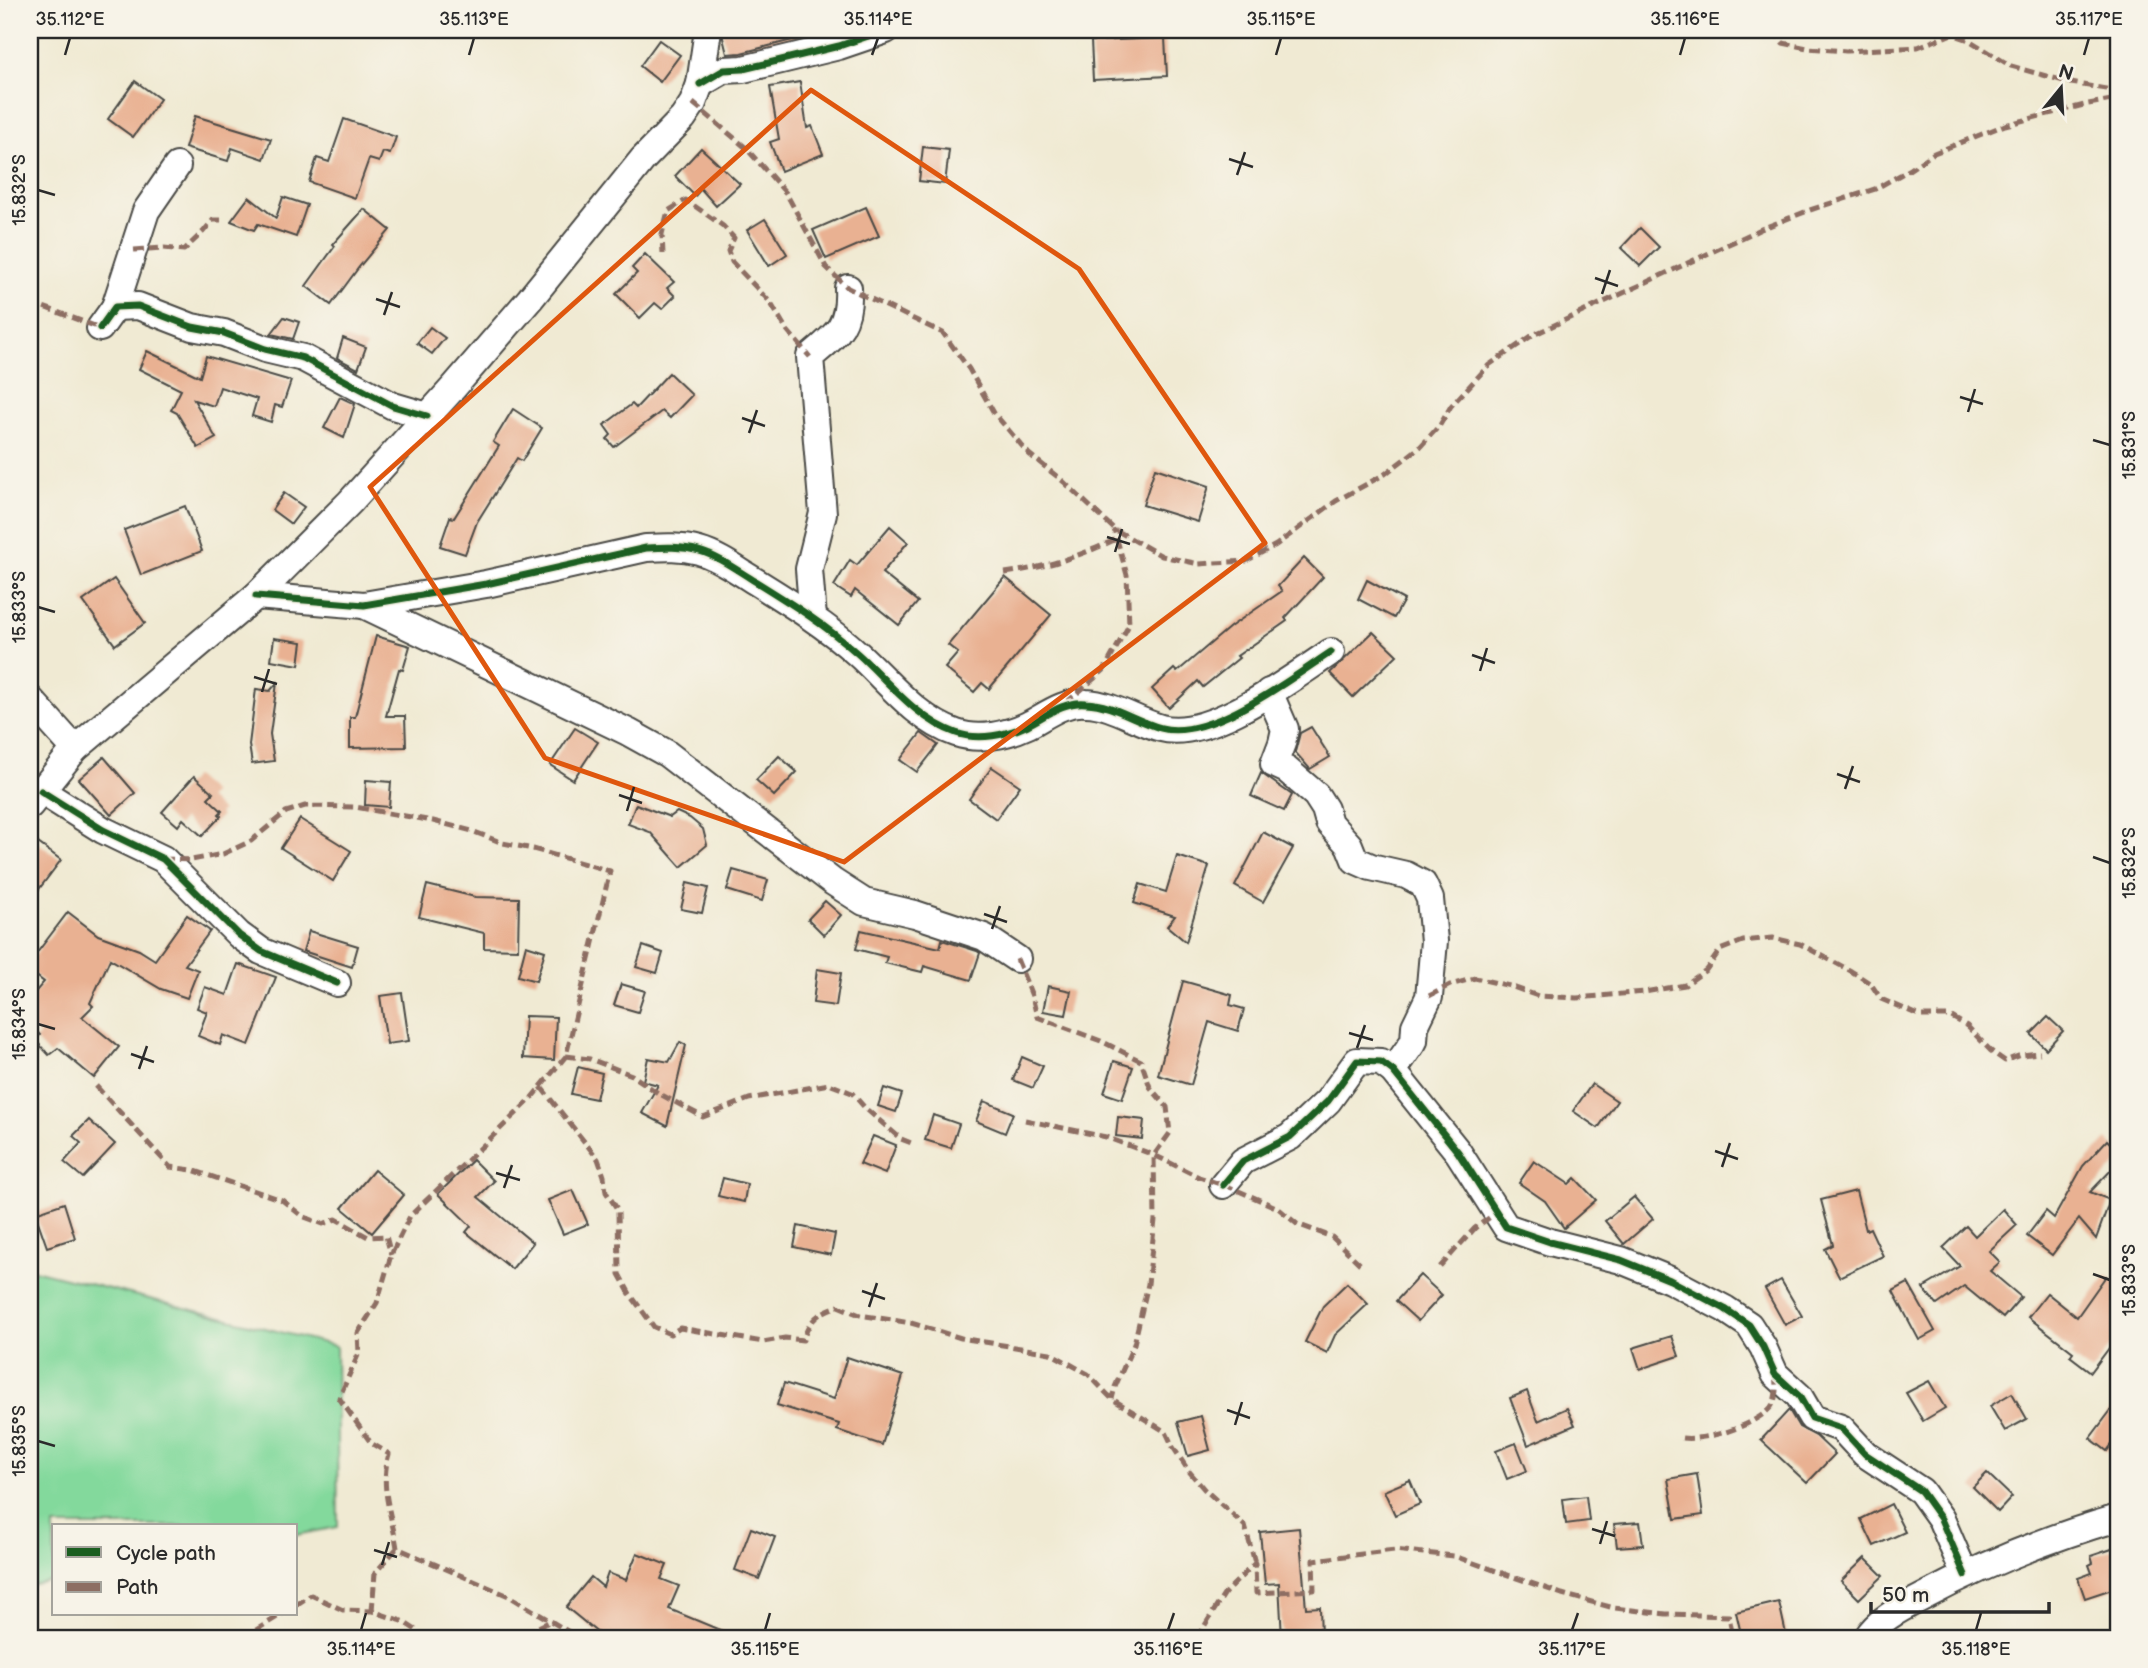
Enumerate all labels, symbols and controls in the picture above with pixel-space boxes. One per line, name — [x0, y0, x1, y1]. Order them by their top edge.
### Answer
text: 35.112°E — [35, 9, 105, 30]
text: 35.113°E — [439, 9, 509, 30]
text: 35.114°E — [843, 9, 913, 30]
text: 35.115°E — [1246, 9, 1316, 30]
text: 35.116°E — [1650, 9, 1720, 30]
text: 35.117°E — [2055, 9, 2123, 30]
north arrow — [2025, 52, 2096, 122]
text: N — [2055, 60, 2076, 86]
text: 15.832°S — [9, 154, 30, 226]
text: 15.831°S — [2119, 411, 2140, 479]
text: 15.833°S — [9, 571, 30, 643]
text: 15.832°S — [2119, 827, 2140, 899]
text: 15.834°S — [9, 988, 30, 1060]
text: 15.833°S — [2119, 1244, 2140, 1316]
text: 15.835°S — [9, 1405, 30, 1477]
legend — [52, 1524, 298, 1616]
text: Cycle path — [116, 1541, 216, 1566]
scale bar — [1871, 1570, 2050, 1614]
text: Path — [116, 1575, 158, 1600]
text: 50 m — [1882, 1583, 1929, 1608]
text: 35.114°E — [326, 1639, 396, 1660]
text: 35.115°E — [730, 1639, 800, 1660]
text: 35.116°E — [1133, 1639, 1203, 1660]
text: 35.117°E — [1538, 1639, 1606, 1660]
text: 35.118°E — [1941, 1639, 2011, 1660]

